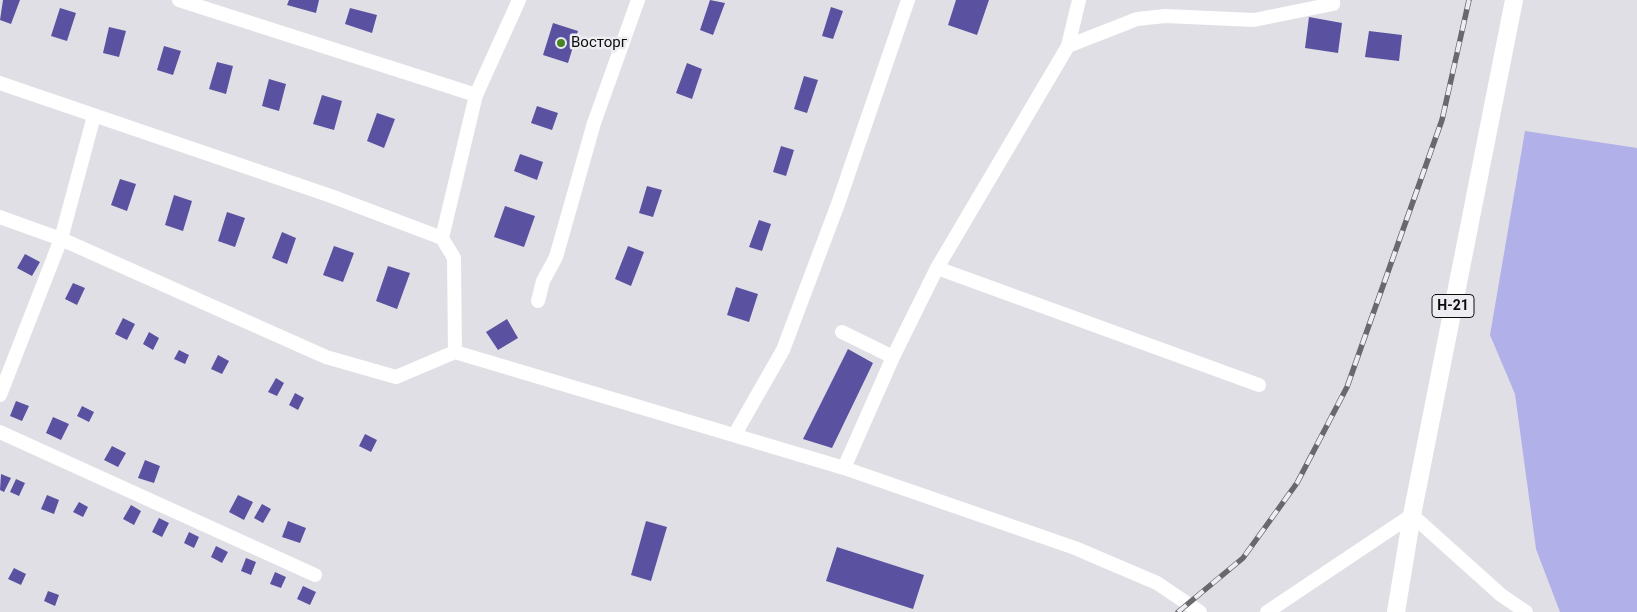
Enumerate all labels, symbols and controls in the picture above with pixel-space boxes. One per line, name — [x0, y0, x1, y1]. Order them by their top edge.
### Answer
place label: Восторг — [571, 34, 627, 52]
marker: Восторг — [555, 37, 567, 49]
road number: Н-21 — [1432, 294, 1474, 318]

